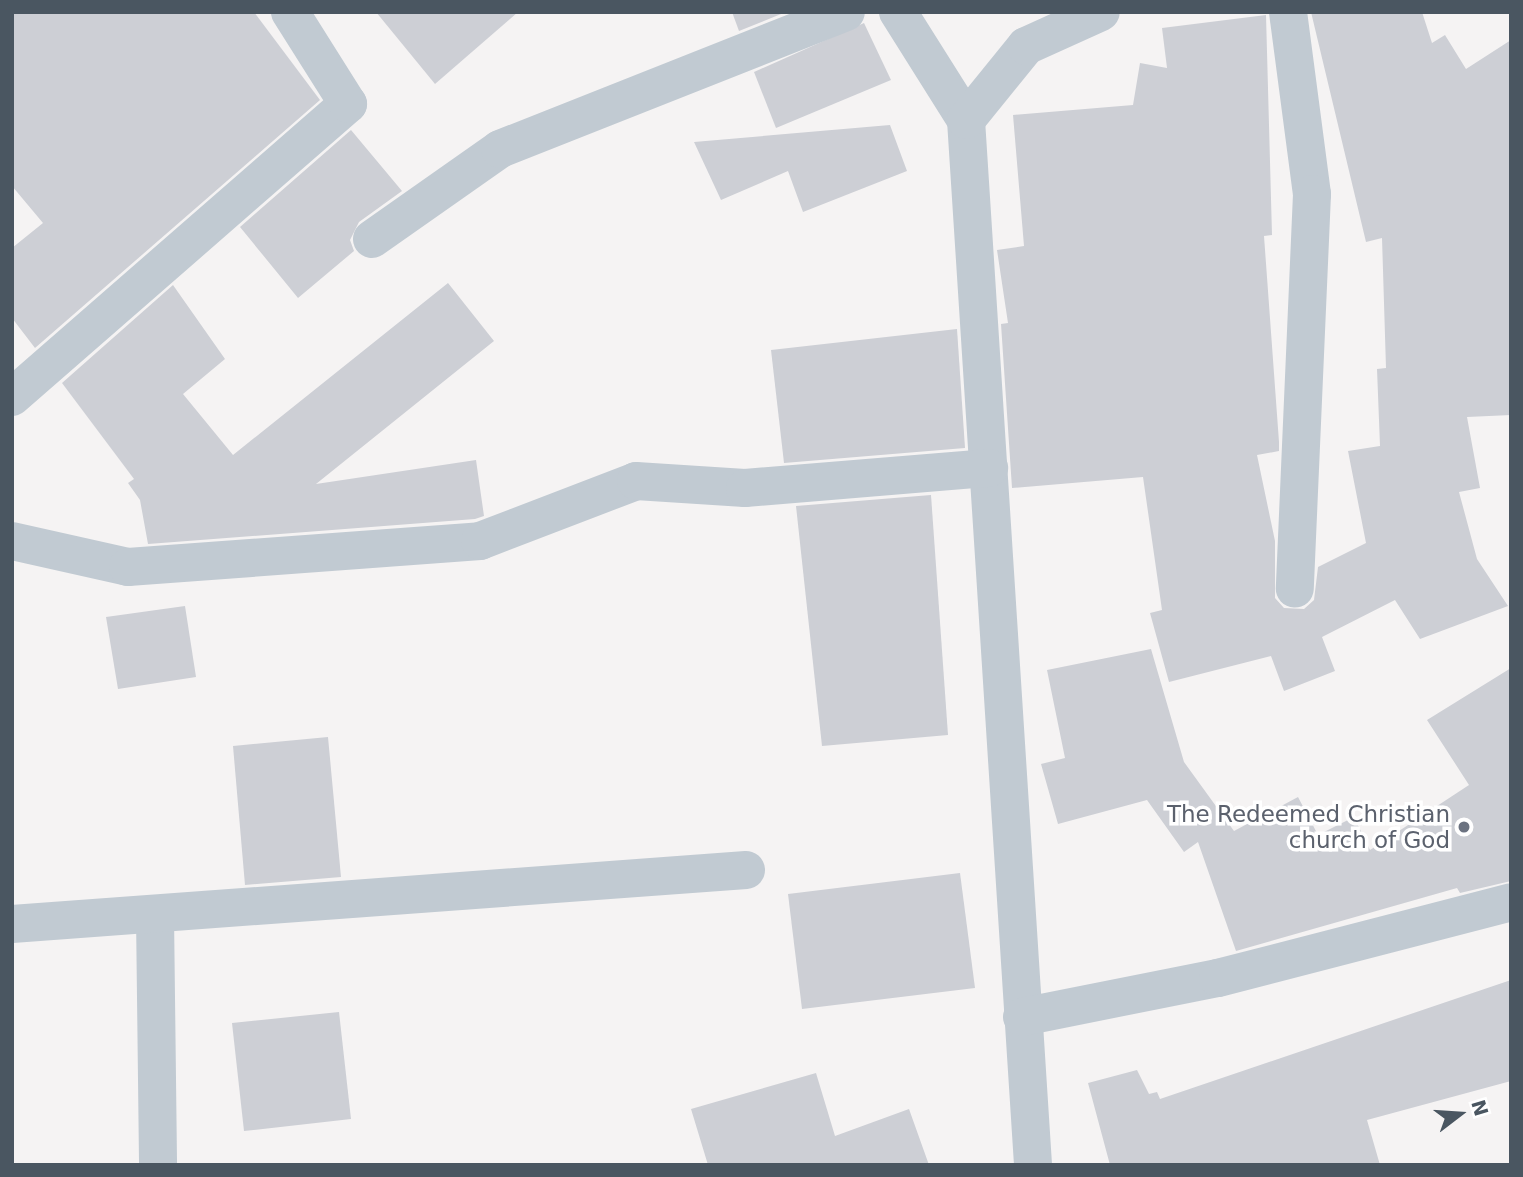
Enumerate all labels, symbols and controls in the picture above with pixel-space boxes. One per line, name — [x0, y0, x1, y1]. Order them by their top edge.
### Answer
place label: The Redeemed Christian church of God — [1167, 800, 1450, 854]
marker: The Redeemed Christian church of God — [1456, 819, 1472, 835]
north arrow — [1425, 1079, 1495, 1149]
text: N — [1467, 1097, 1493, 1119]

